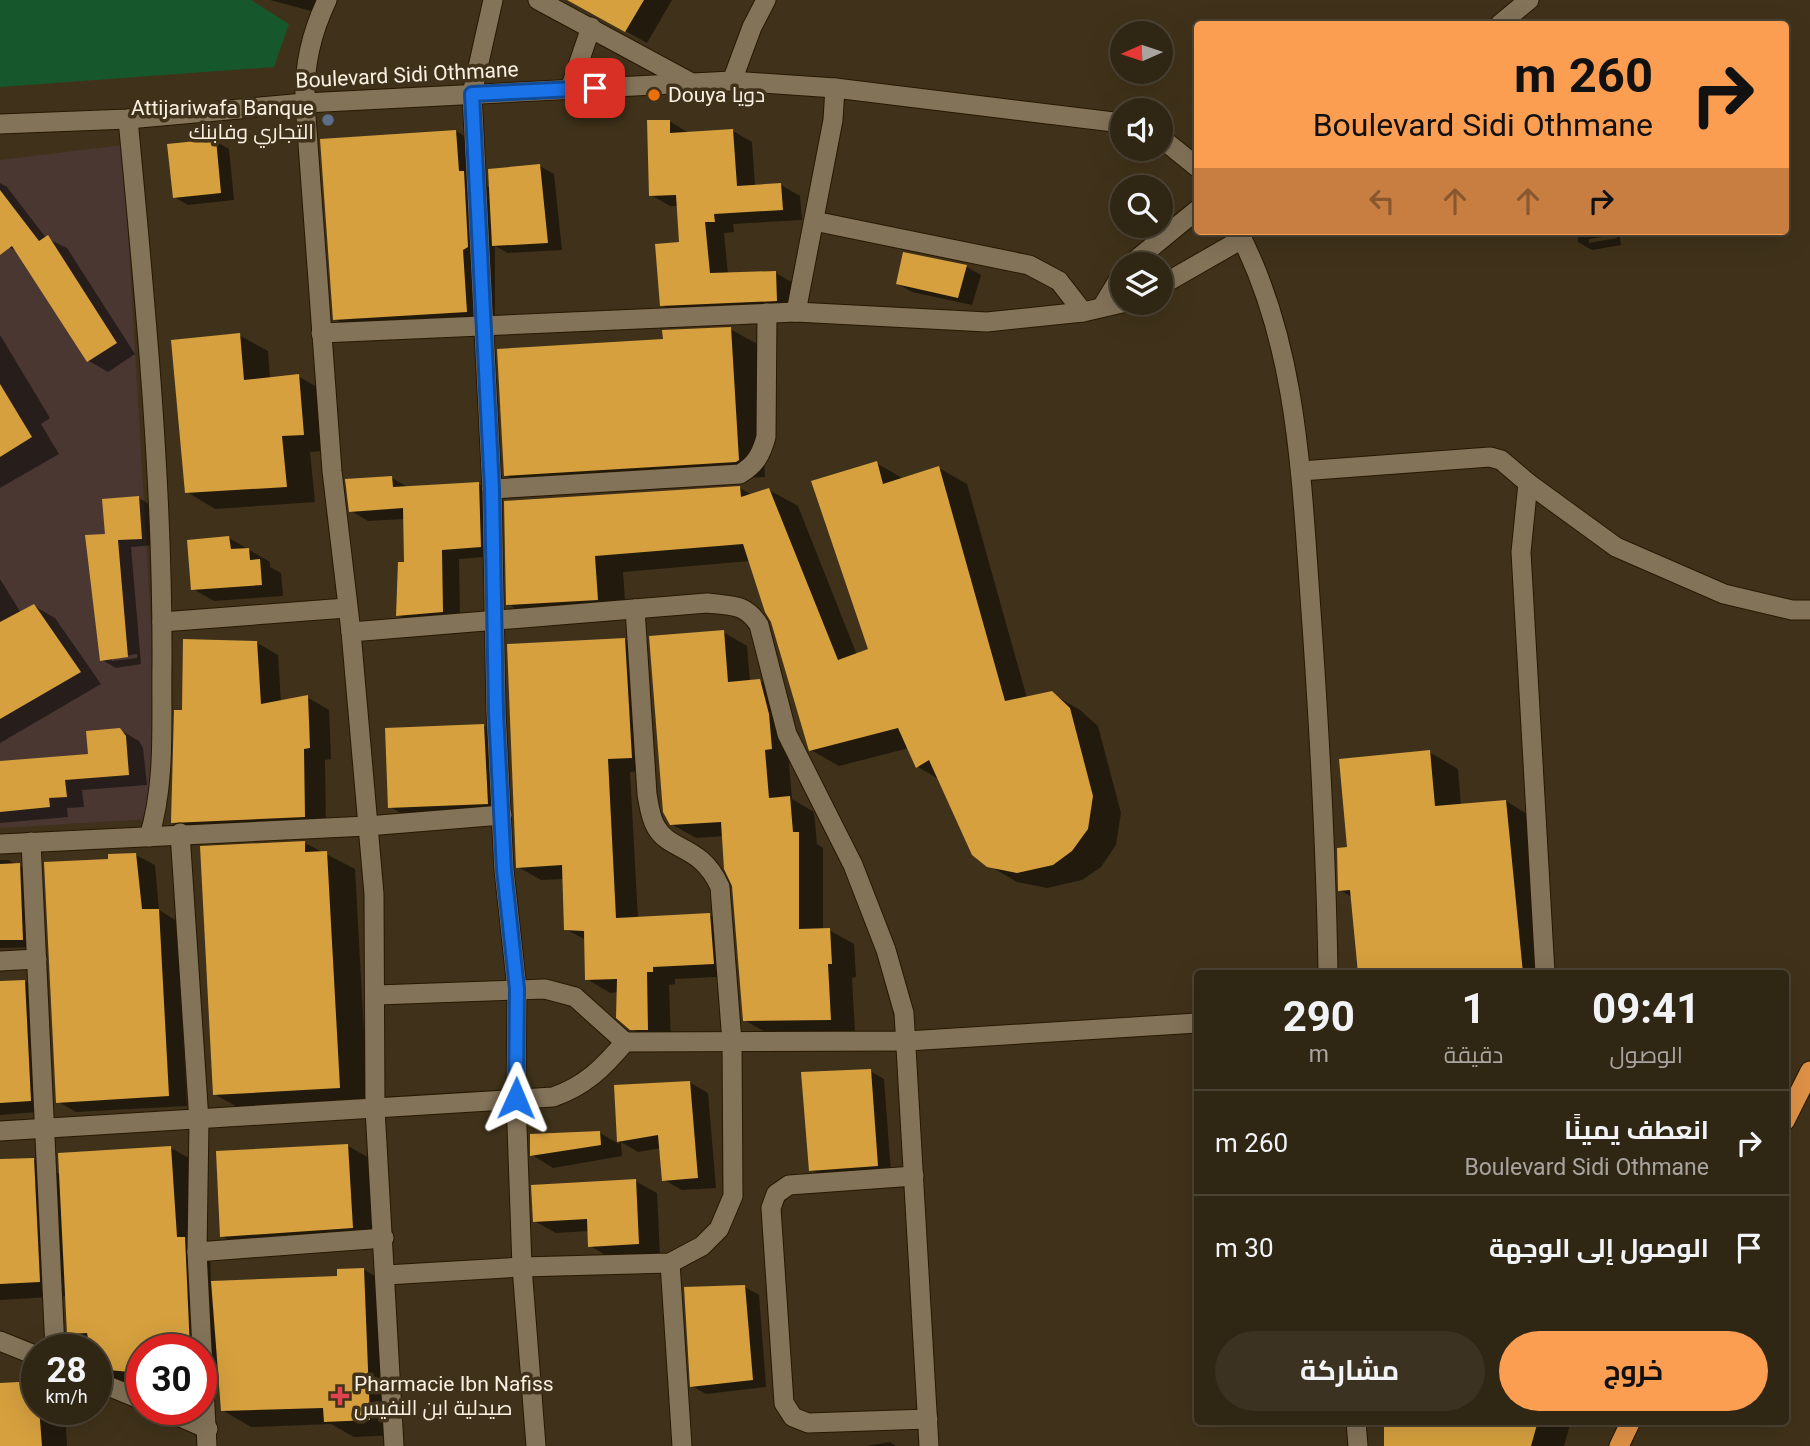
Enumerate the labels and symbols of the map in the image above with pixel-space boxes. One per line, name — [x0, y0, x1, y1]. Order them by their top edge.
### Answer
north arrow — [1110, 21, 1172, 84]
street label: Boulevard Sidi Othmane — [295, 57, 519, 93]
pin — [565, 58, 625, 118]
place label: Douya دويا — [668, 83, 765, 107]
marker: Douya دويا — [646, 87, 662, 103]
place label: Attijariwafa Banque التجاري وفابنك — [131, 96, 314, 148]
marker: Attijariwafa Banque التجاري وفابنك — [320, 112, 336, 128]
position arrow — [479, 1061, 553, 1135]
speed limit sign: 30 — [126, 1334, 217, 1425]
place label: Pharmacie Ibn Nafiss صيدلية ابن النفيس — [354, 1372, 554, 1421]
marker: Pharmacie Ibn Nafiss صيدلية ابن النفيس — [332, 1388, 348, 1404]

